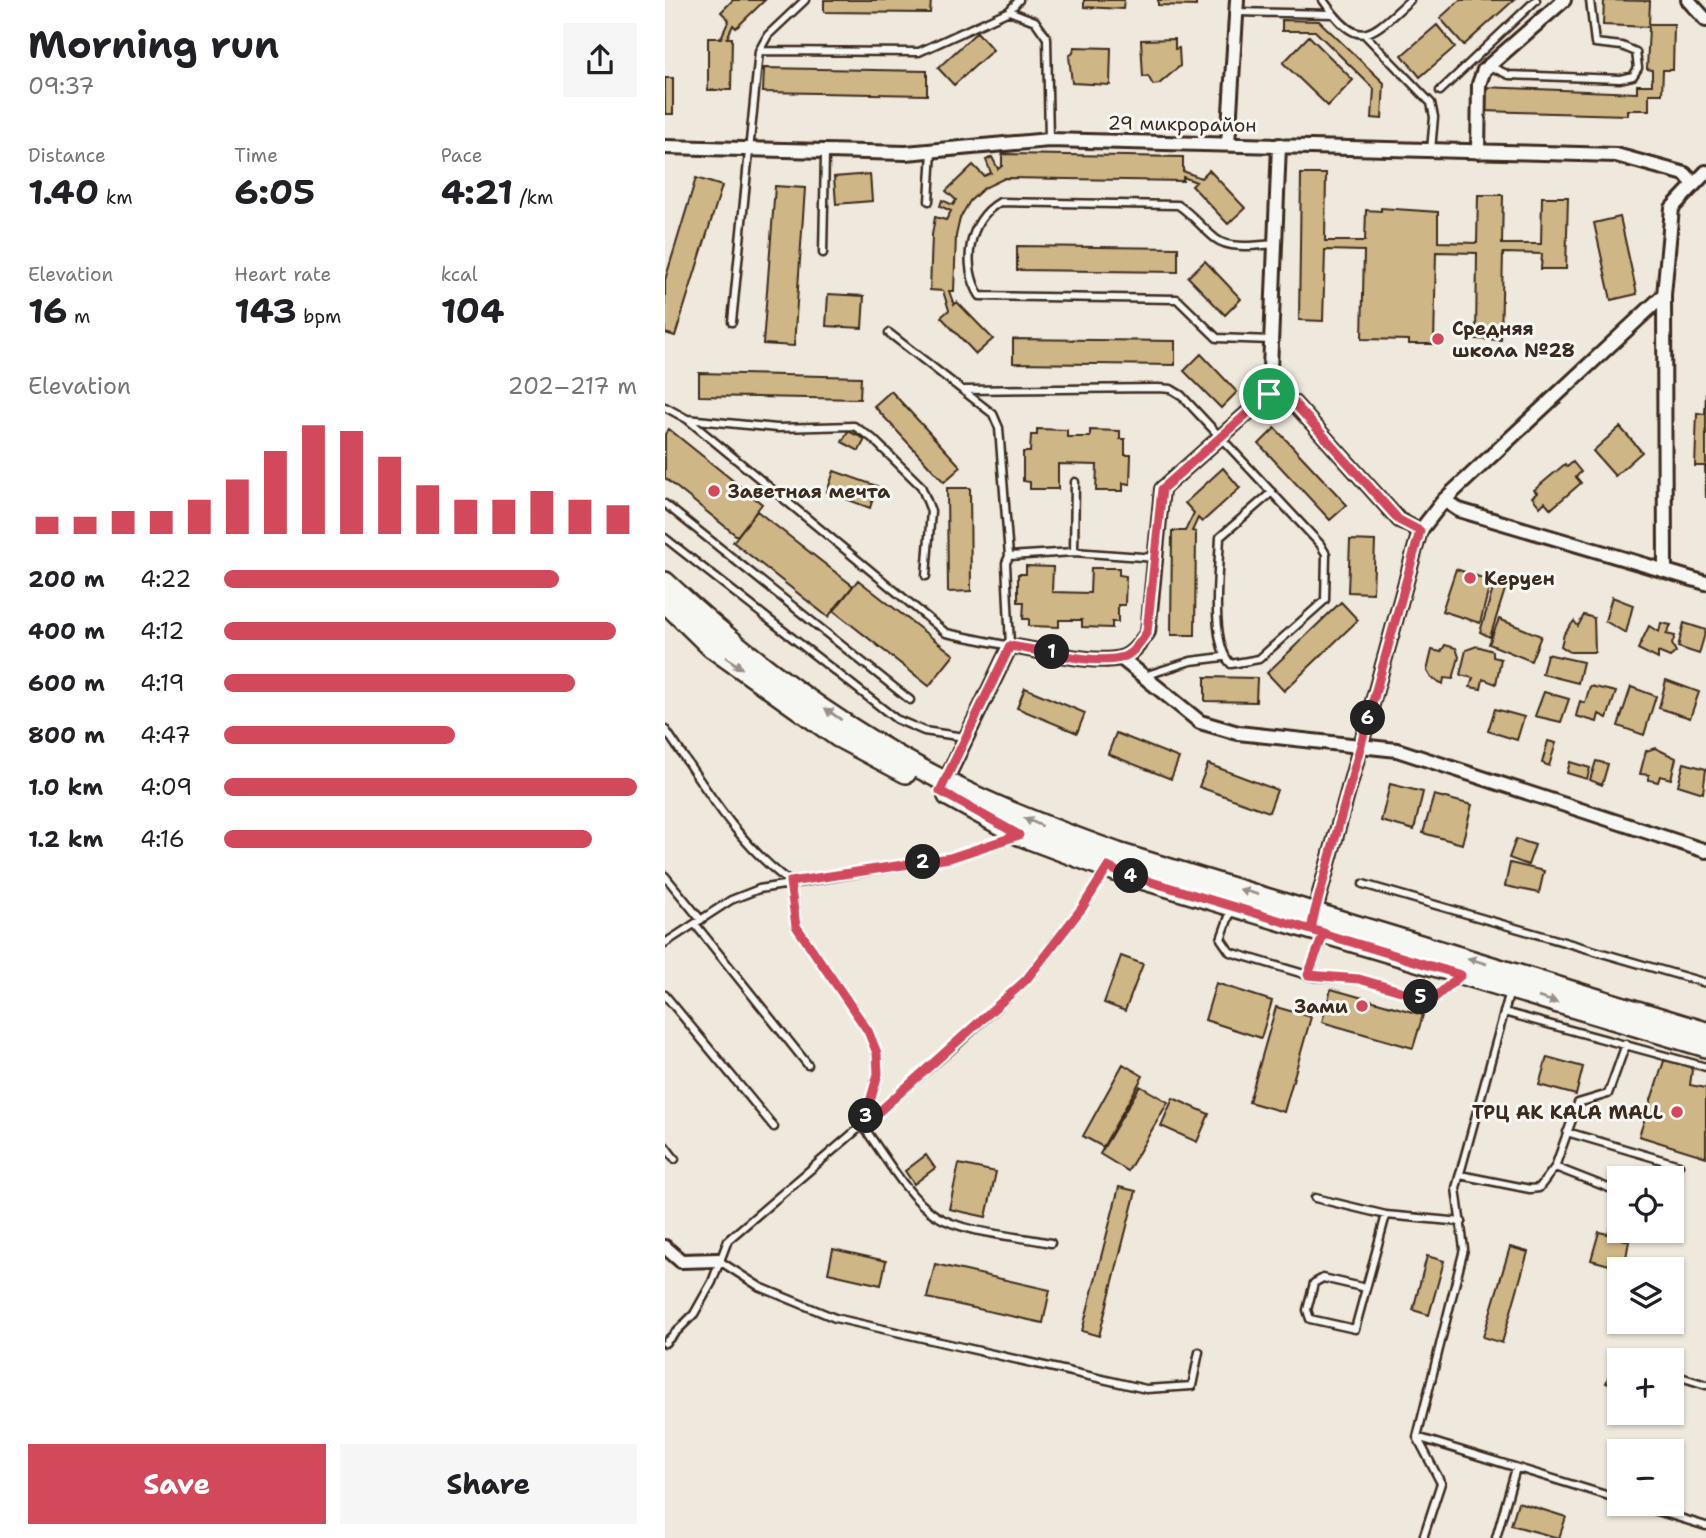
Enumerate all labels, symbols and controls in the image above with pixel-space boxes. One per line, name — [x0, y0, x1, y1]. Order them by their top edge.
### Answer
text: Morning run — [28, 19, 279, 70]
button: share — [563, 23, 637, 97]
text: 09:37 — [28, 71, 94, 101]
street label: 29 микрорайон — [1107, 110, 1257, 138]
text: Distance — [28, 143, 106, 168]
text: Time — [234, 143, 278, 168]
text: Pace — [441, 143, 482, 168]
text: 1.40 — [28, 168, 99, 215]
text: 6:05 — [234, 168, 315, 215]
text: 4:21 — [441, 168, 513, 215]
text: km — [99, 185, 133, 210]
text: /km — [513, 185, 554, 210]
text: Elevation — [28, 262, 113, 287]
text: Heart rate — [234, 262, 331, 287]
text: kcal — [441, 262, 478, 287]
text: 16 — [28, 287, 68, 334]
text: 143 — [234, 287, 297, 334]
text: 104 — [441, 287, 504, 334]
text: m — [68, 304, 90, 329]
text: bpm — [297, 304, 341, 329]
place label: Средняя школа №28 — [1452, 316, 1575, 363]
marker: Средняя школа №28 — [1430, 331, 1446, 347]
pin — [1239, 364, 1299, 424]
text: Elevation — [28, 371, 131, 401]
text: 202–217 m — [508, 371, 637, 401]
icon: arrive — [1250, 375, 1288, 413]
place label: Заветная мечта — [728, 479, 890, 504]
marker: Заветная мечта — [706, 483, 722, 499]
text: 200 m — [28, 564, 105, 594]
text: 4:22 — [140, 564, 191, 594]
place label: Керуен — [1484, 566, 1555, 591]
marker: Керуен — [1462, 570, 1478, 586]
text: 400 m — [28, 616, 105, 646]
text: 4:12 — [140, 616, 184, 646]
pin: 1 — [1035, 634, 1069, 670]
text: 1 — [1047, 639, 1056, 664]
one-way arrow — [725, 656, 743, 670]
text: 600 m — [28, 668, 105, 698]
text: 4:19 — [140, 668, 185, 698]
pin: 6 — [1351, 700, 1385, 736]
text: 6 — [1361, 705, 1374, 730]
one-way arrow — [823, 708, 843, 721]
text: 800 m — [28, 720, 105, 750]
text: 4:47 — [140, 720, 191, 750]
text: 1.0 km — [28, 772, 103, 802]
text: 4:09 — [140, 772, 192, 802]
one-way arrow — [1023, 816, 1043, 828]
text: 1.2 km — [28, 824, 104, 854]
text: 4:16 — [140, 824, 185, 854]
pin: 2 — [905, 844, 941, 880]
text: 2 — [916, 849, 929, 874]
pin: 4 — [1113, 858, 1149, 894]
text: 4 — [1124, 863, 1137, 888]
one-way arrow — [1239, 886, 1260, 896]
one-way arrow — [1466, 956, 1487, 966]
pin: 5 — [1403, 979, 1439, 1014]
text: 5 — [1415, 984, 1426, 1009]
place label: Зами — [1294, 994, 1348, 1019]
one-way arrow — [1538, 996, 1559, 1006]
marker: Зами — [1354, 998, 1370, 1014]
pin: 3 — [849, 1098, 883, 1134]
place label: ТРЦ AK KALA MALL — [1472, 1100, 1663, 1125]
text: 3 — [859, 1103, 872, 1128]
marker: ТРЦ AK KALA MALL — [1669, 1104, 1685, 1120]
map controls — [1607, 1166, 1684, 1516]
button: locate — [1607, 1166, 1684, 1243]
button: layers — [1607, 1257, 1684, 1334]
button: + — [1607, 1348, 1684, 1425]
button: − — [1607, 1439, 1684, 1516]
button: Save — [28, 1444, 326, 1524]
button: Share — [340, 1444, 637, 1524]

